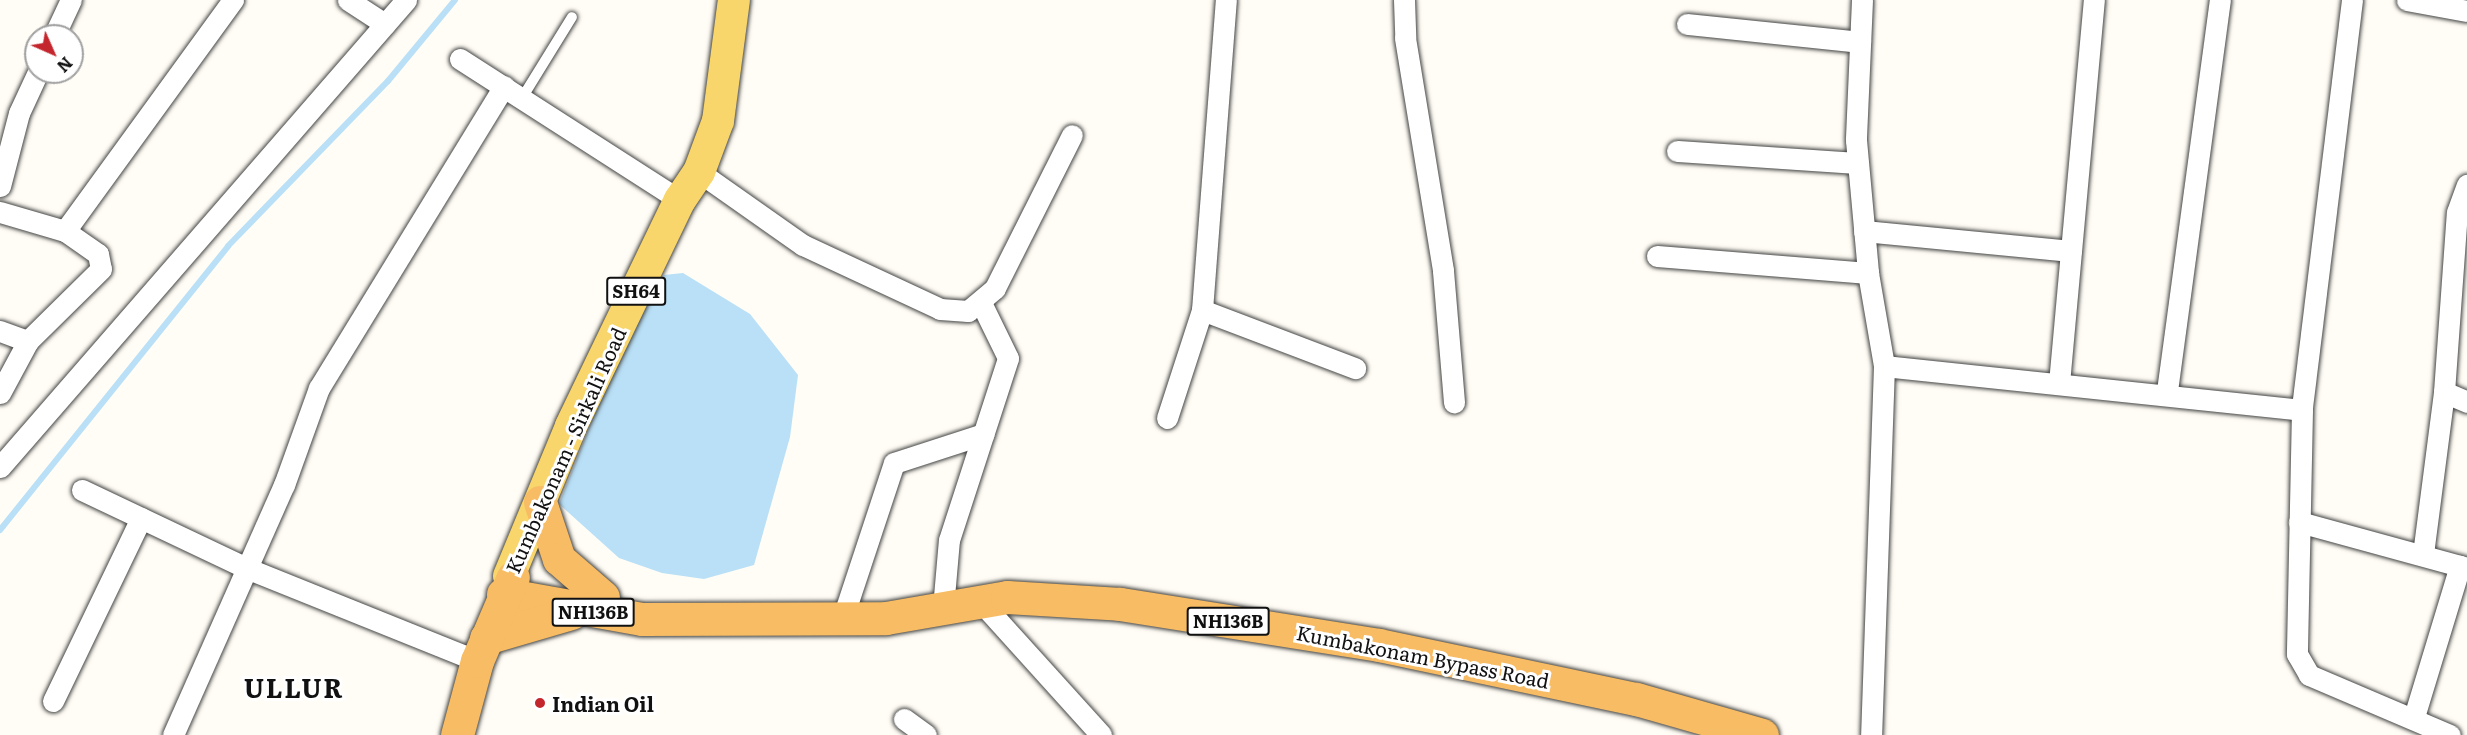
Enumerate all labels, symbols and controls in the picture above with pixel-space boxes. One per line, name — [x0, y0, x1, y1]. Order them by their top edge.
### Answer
north arrow — [24, 24, 84, 84]
text: N — [52, 52, 79, 79]
road number: SH64 — [606, 276, 666, 306]
street label: Kumbakonam - Sirkali Road — [500, 323, 630, 577]
road number: NH136B — [551, 597, 635, 627]
road number: NH136B — [1186, 606, 1270, 636]
street label: Kumbakonam Bypass Road — [1295, 620, 1551, 692]
district label: ULLUR — [244, 671, 344, 703]
place label: Indian Oil — [552, 691, 654, 715]
marker: Indian Oil — [533, 696, 547, 710]

